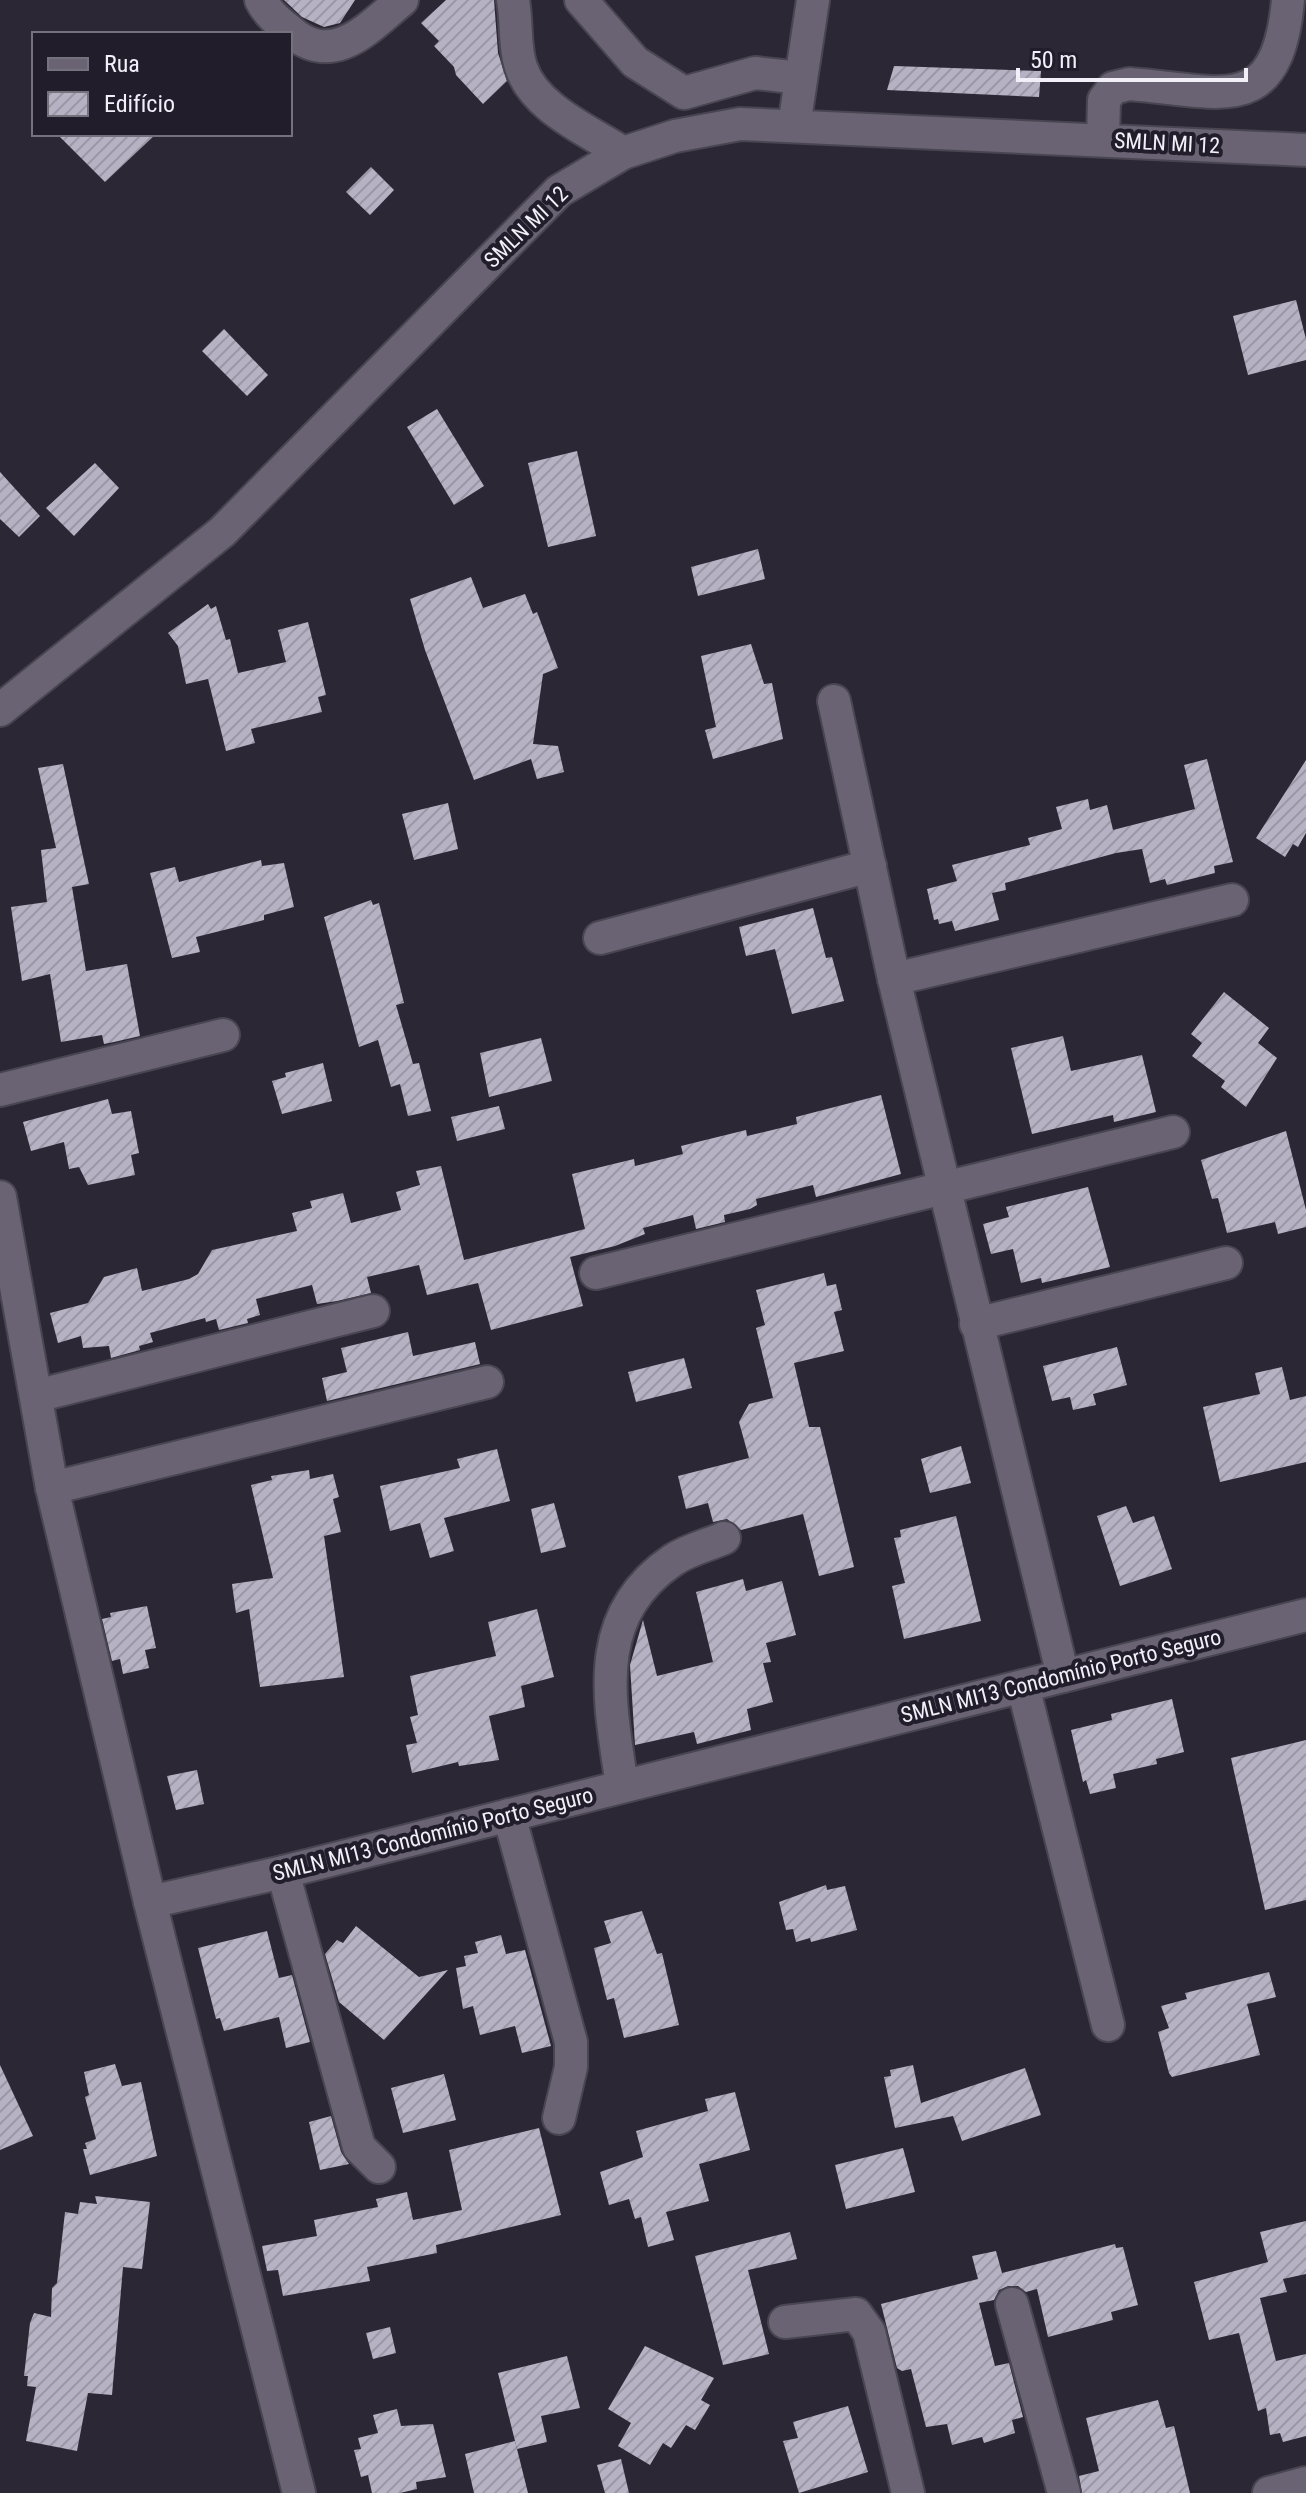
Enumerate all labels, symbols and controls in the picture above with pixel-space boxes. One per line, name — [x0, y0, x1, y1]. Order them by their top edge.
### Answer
legend — [32, 32, 292, 136]
scale bar — [1018, 32, 1246, 82]
text: 50 m — [1030, 46, 1077, 74]
text: Rua — [104, 50, 140, 78]
text: Edifício — [104, 90, 175, 118]
street label: SMLN MI 12 — [1113, 128, 1221, 158]
street label: SMLN MI 12 — [479, 181, 573, 273]
street label: SMLN MI13 Condomínio Porto Seguro — [898, 1624, 1224, 1728]
street label: SMLN MI13 Condomínio Porto Seguro — [270, 1782, 596, 1886]

